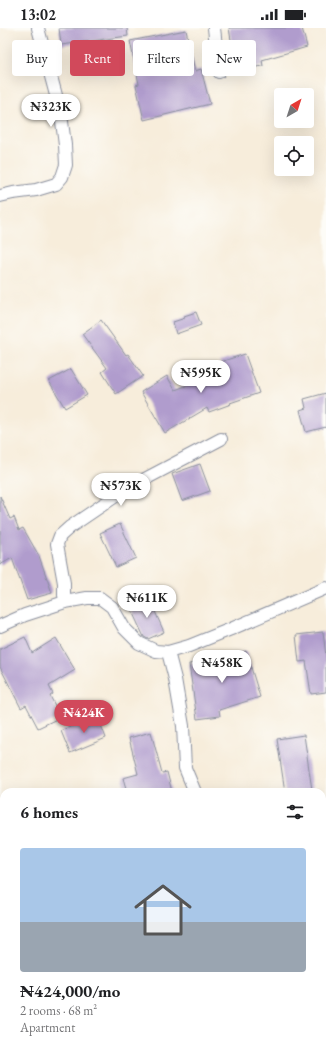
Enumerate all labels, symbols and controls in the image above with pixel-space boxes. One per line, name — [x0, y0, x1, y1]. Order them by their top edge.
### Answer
text: 13:02 — [20, 5, 56, 24]
chip: Buy — [12, 40, 62, 76]
chip: Rent — [70, 40, 125, 76]
chip: Filters — [133, 40, 194, 76]
chip: New — [202, 40, 256, 76]
north arrow — [274, 88, 314, 128]
map controls — [274, 88, 314, 176]
pin: ₦323K — [23, 94, 79, 128]
text: ₦323K — [30, 98, 72, 115]
button: locate — [274, 136, 314, 176]
pin: ₦595K — [173, 360, 229, 394]
text: ₦595K — [180, 364, 222, 381]
pin: ₦573K — [93, 473, 149, 507]
text: ₦573K — [100, 477, 142, 494]
pin: ₦611K — [119, 585, 175, 619]
text: ₦611K — [126, 589, 168, 606]
pin: ₦458K — [194, 650, 250, 684]
text: ₦458K — [201, 654, 243, 671]
pin: ₦424K — [56, 700, 112, 734]
text: ₦424K — [63, 704, 105, 721]
text: 6 homes — [20, 801, 78, 823]
icon: filters — [284, 801, 306, 823]
icon: home — [127, 874, 199, 946]
text: ₦424,000/mo — [20, 980, 120, 1002]
text: 2 rooms · 68 m² — [20, 1002, 97, 1019]
text: Apartment — [20, 1019, 75, 1036]

